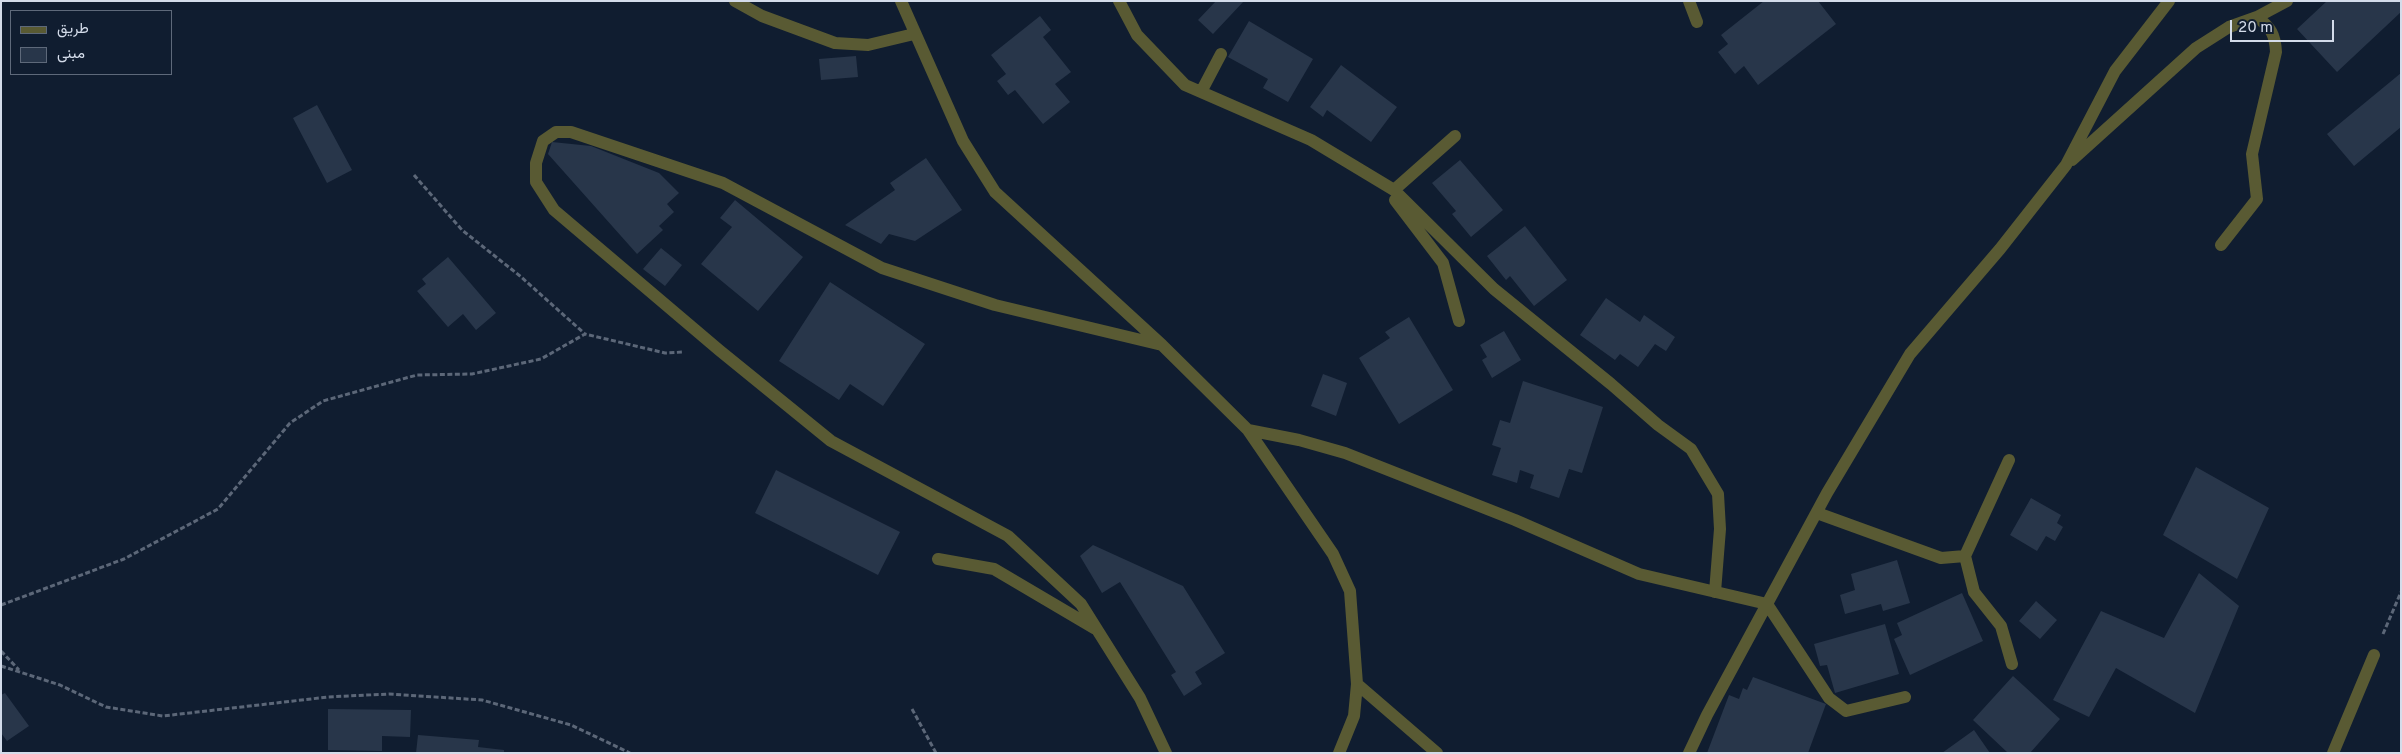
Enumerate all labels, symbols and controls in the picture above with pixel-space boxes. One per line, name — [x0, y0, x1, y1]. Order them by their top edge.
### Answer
legend — [10, 10, 172, 75]
scale bar — [2232, 10, 2336, 42]
text: 20 m — [2238, 19, 2273, 38]
text: طريق — [57, 20, 89, 39]
text: مبنى — [57, 45, 85, 64]

